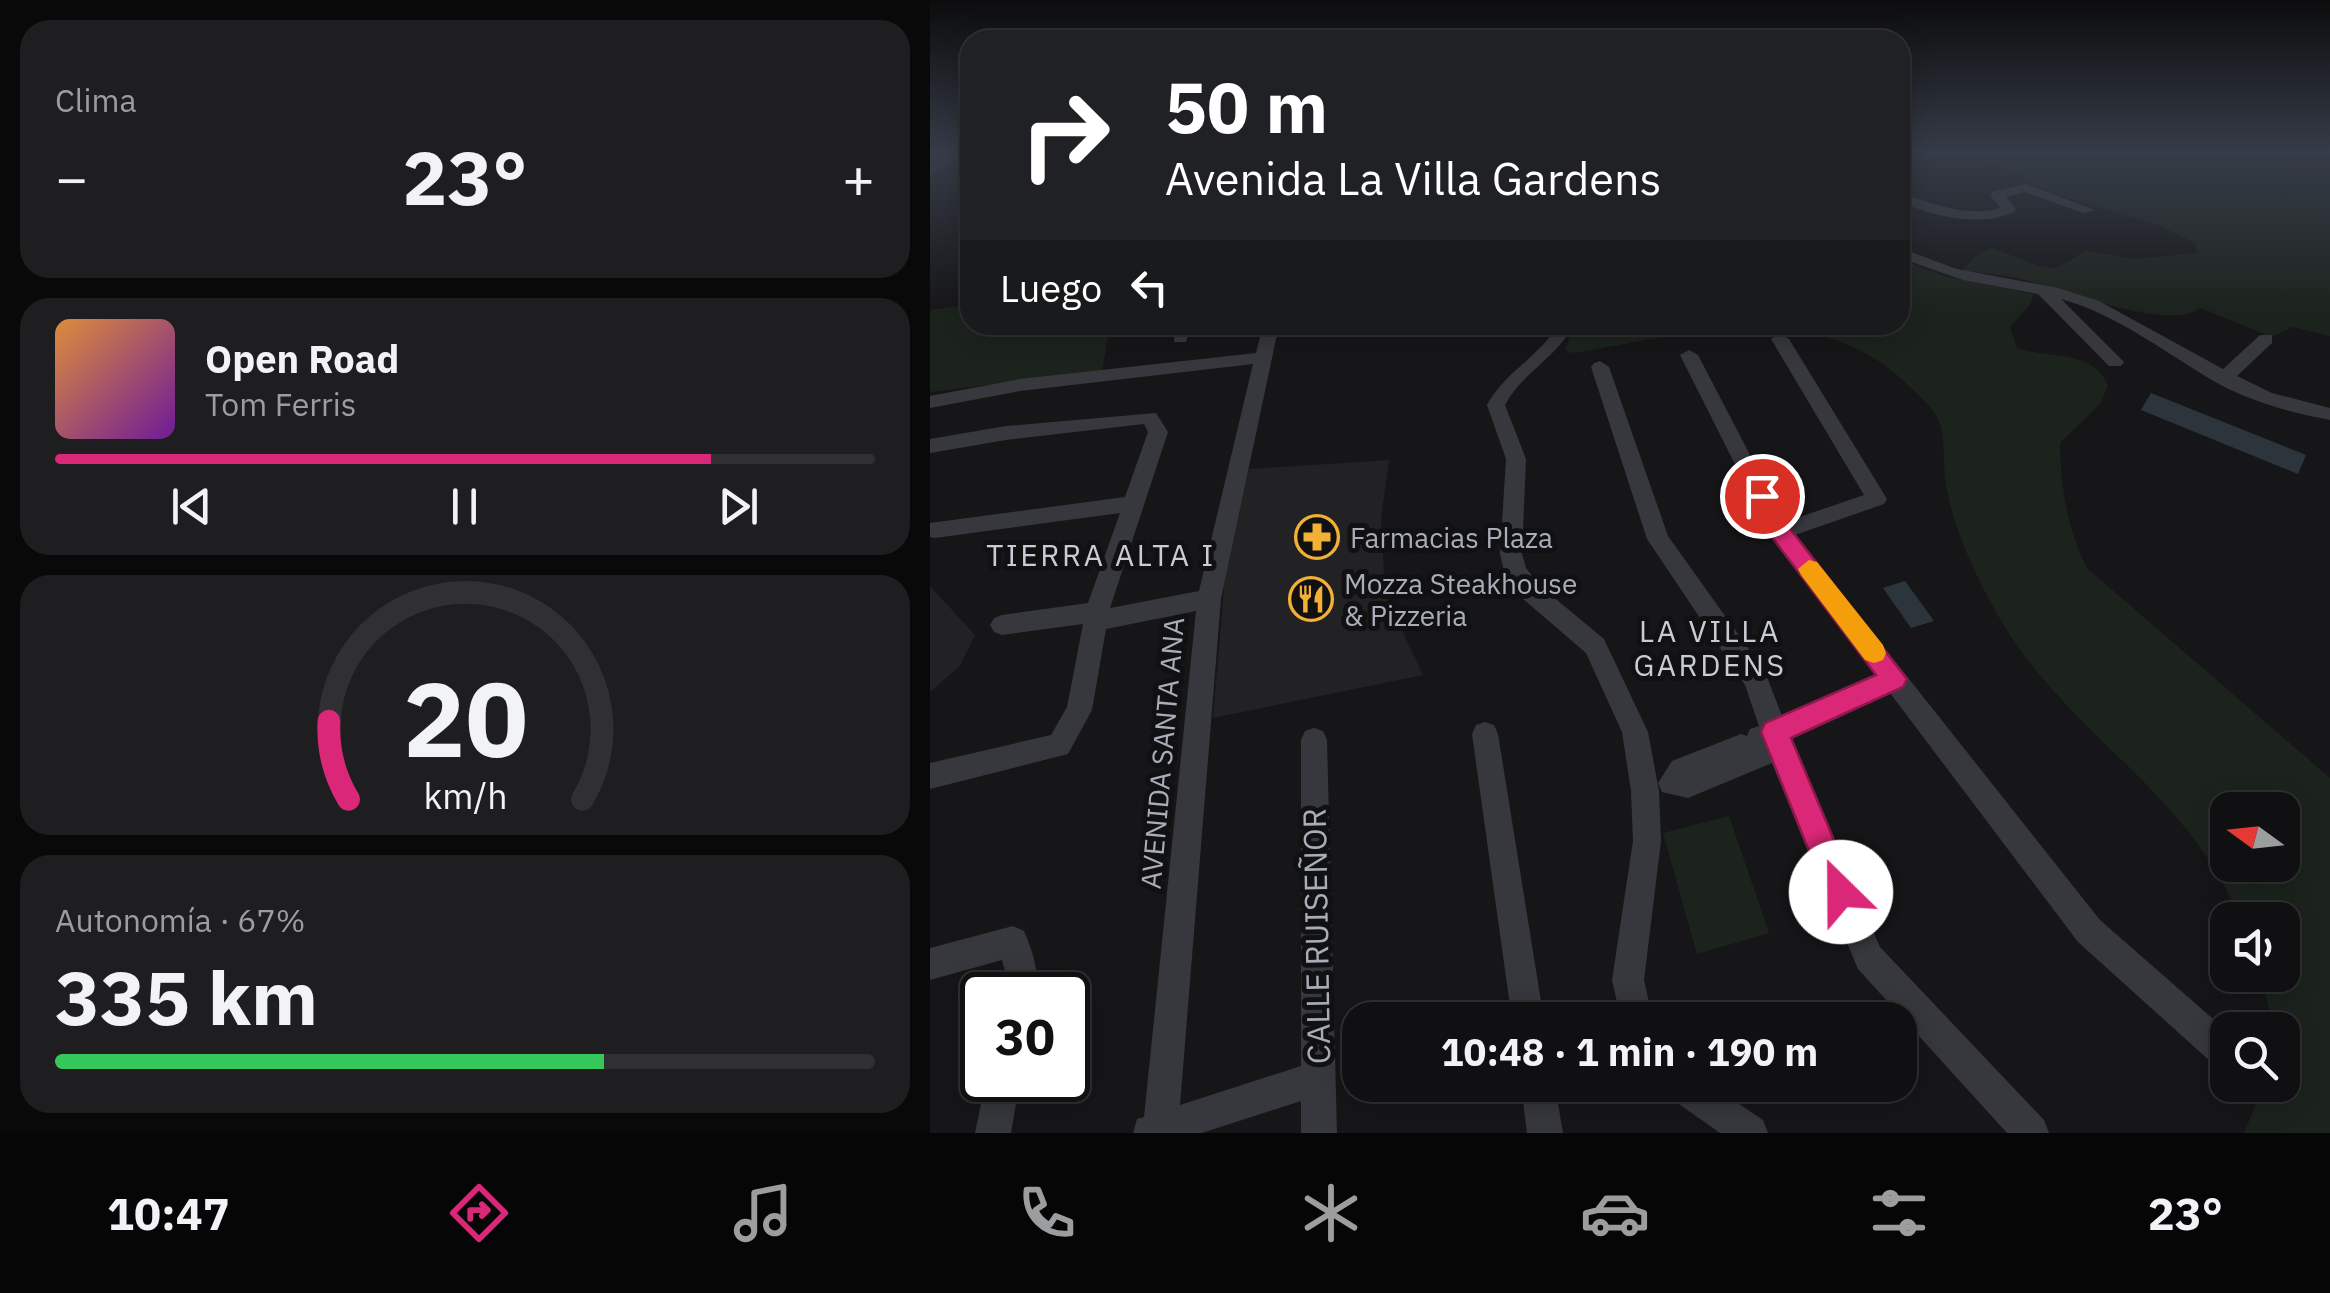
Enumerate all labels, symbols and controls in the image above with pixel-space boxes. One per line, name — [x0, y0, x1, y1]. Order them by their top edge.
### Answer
text: 50 m — [1165, 61, 1328, 152]
icon: right — [1000, 70, 1130, 200]
text: Clima — [55, 79, 137, 121]
text: 23° — [402, 128, 528, 226]
text: − — [55, 142, 88, 213]
text: + — [842, 142, 875, 213]
text: Avenida La Villa Gardens — [1165, 149, 1662, 207]
icon: left — [1122, 260, 1177, 315]
text: Luego — [1000, 263, 1102, 312]
text: Open Road — [205, 334, 399, 383]
text: Tom Ferris — [205, 383, 356, 425]
pin — [1720, 454, 1805, 539]
icon: arrive — [1735, 469, 1790, 524]
icon: previous — [164, 479, 219, 534]
icon: pause — [437, 479, 492, 534]
icon: next — [711, 479, 766, 534]
pharmacy icon: Farmacias Plaza — [1294, 514, 1340, 560]
place label: Farmacias Plaza — [1350, 519, 1553, 556]
district label: TIERRA ALTA I — [986, 535, 1216, 574]
place label: Mozza Steakhouse & Pizzeria — [1344, 565, 1577, 634]
restaurant icon: Mozza Steakhouse & Pizzeria — [1288, 576, 1334, 622]
district label: LA VILLA GARDENS — [1633, 611, 1787, 684]
street label: AVENIDA SANTA ANA — [1132, 616, 1192, 890]
text: 20 — [403, 650, 527, 786]
text: km/h — [423, 772, 507, 819]
north arrow — [2210, 792, 2300, 882]
map controls — [2210, 792, 2300, 1102]
street label: CALLE RUISEÑOR — [1293, 808, 1339, 1064]
position arrow — [1789, 840, 1893, 944]
text: Autonomía · 67% — [55, 899, 305, 941]
button: sound — [2210, 902, 2300, 992]
text: 335 km — [55, 948, 318, 1046]
speed limit sign: 30 — [960, 972, 1090, 1102]
button: search — [2210, 1012, 2300, 1102]
text: 10:48 · 1 min · 190 m — [1441, 1027, 1818, 1076]
icon: directions — [444, 1178, 514, 1248]
icon: music — [728, 1178, 798, 1248]
icon: phone — [1012, 1178, 1082, 1248]
icon: climate — [1296, 1178, 1366, 1248]
icon: car — [1580, 1178, 1650, 1248]
icon: filters — [1864, 1178, 1934, 1248]
text: 10:47 — [107, 1184, 230, 1242]
text: 23° — [2148, 1184, 2223, 1242]

